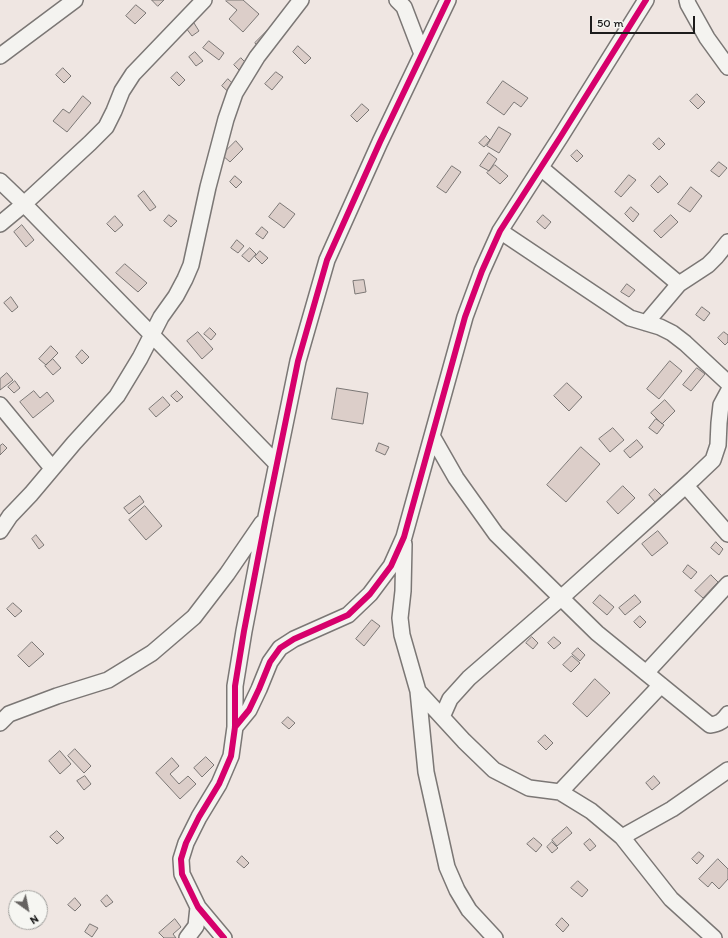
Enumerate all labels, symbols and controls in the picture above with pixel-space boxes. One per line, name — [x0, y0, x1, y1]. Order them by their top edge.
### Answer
scale bar — [592, 8, 697, 34]
text: 50 m — [597, 16, 623, 30]
north arrow — [8, 890, 48, 930]
text: N — [28, 912, 41, 927]

